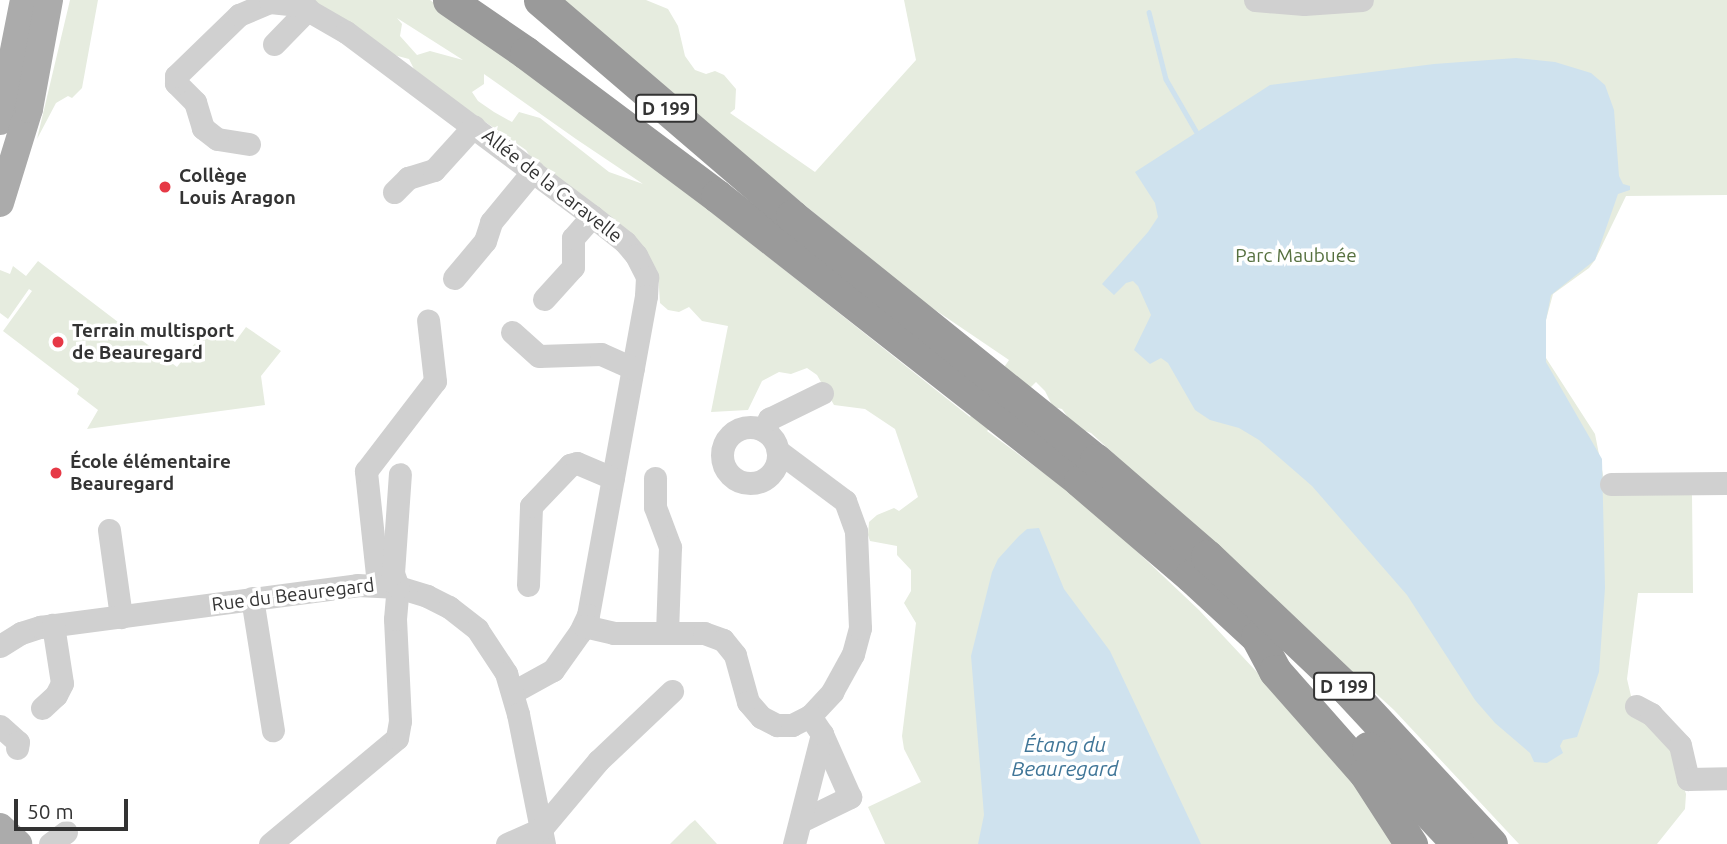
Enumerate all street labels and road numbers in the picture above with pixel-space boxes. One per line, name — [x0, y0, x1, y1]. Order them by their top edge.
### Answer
road number: D 199 — [634, 94, 698, 122]
street label: Allée de la Caravelle — [478, 124, 626, 248]
street label: Rue du Beauregard — [210, 574, 376, 616]
road number: D 199 — [1312, 672, 1376, 700]

